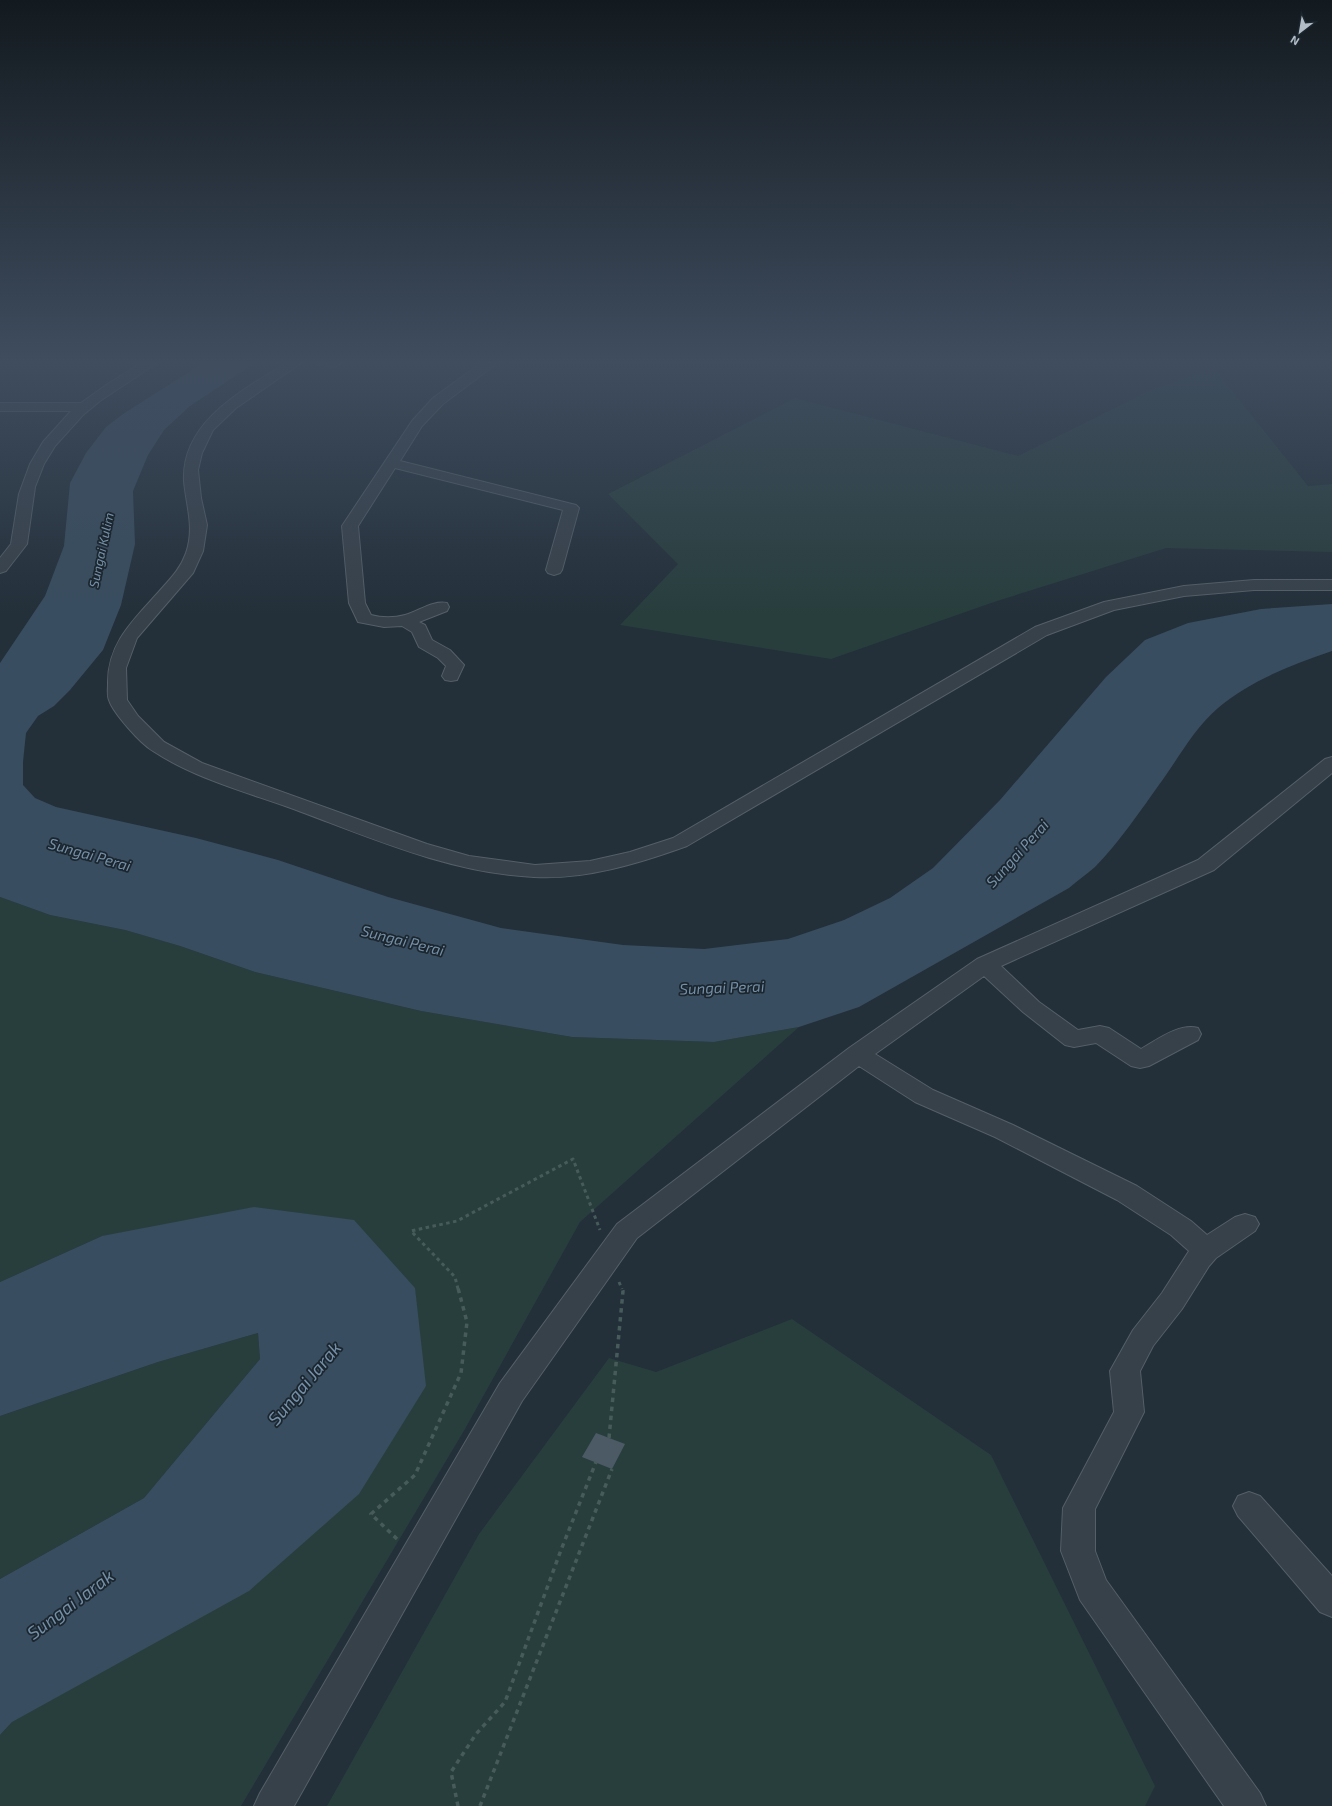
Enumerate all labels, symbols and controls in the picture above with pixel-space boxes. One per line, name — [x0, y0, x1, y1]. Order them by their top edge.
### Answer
north arrow — [1280, 12, 1320, 52]
text: N — [1288, 33, 1301, 49]
water label: Sungai Kulim — [85, 511, 117, 589]
water label: Sungai Perai — [982, 815, 1052, 891]
water label: Sungai Perai — [47, 834, 134, 874]
water label: Sungai Perai — [360, 921, 447, 959]
water label: Sungai Perai — [679, 977, 765, 997]
water label: Sungai Jarak — [263, 1337, 345, 1429]
water label: Sungai Jarak — [22, 1564, 118, 1644]

